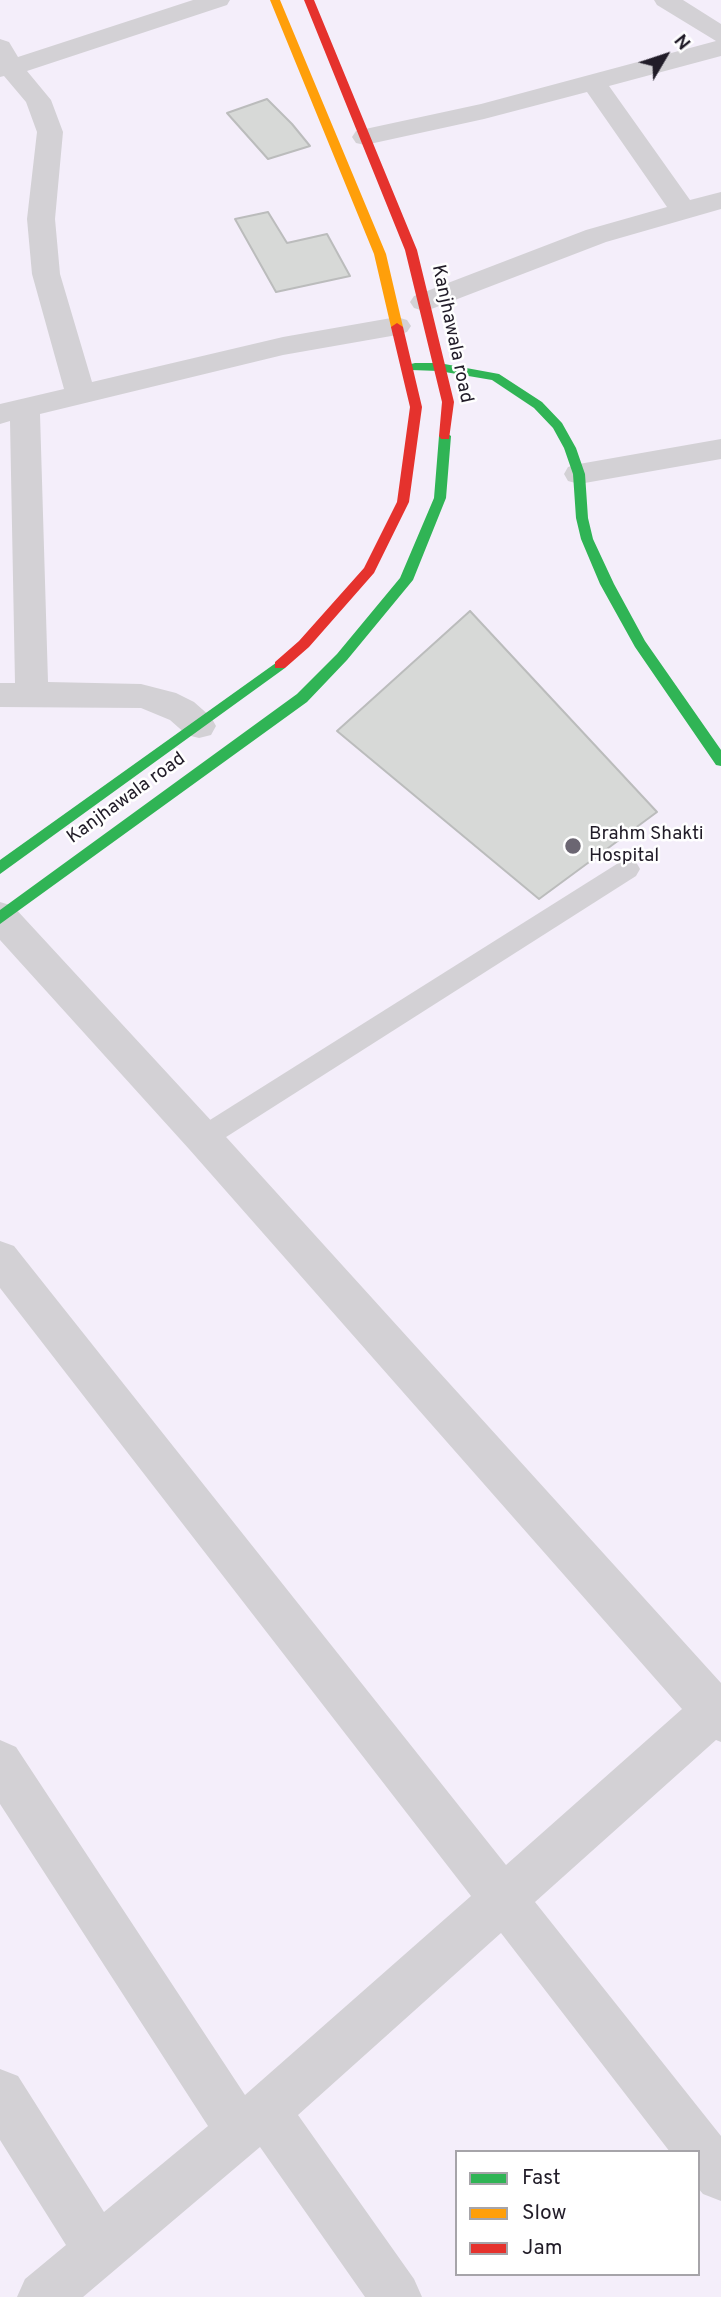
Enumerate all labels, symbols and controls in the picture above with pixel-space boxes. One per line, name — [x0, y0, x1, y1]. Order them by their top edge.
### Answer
north arrow — [630, 21, 700, 91]
text: N — [668, 30, 695, 56]
street label: Kanjhawala road — [425, 263, 477, 405]
street label: Kanjhawala road — [63, 748, 191, 850]
place label: Brahm Shakti Hospital — [589, 824, 704, 868]
marker: Brahm Shakti Hospital — [563, 836, 583, 856]
legend — [455, 2150, 700, 2276]
text: Fast — [522, 2165, 561, 2192]
text: Slow — [522, 2200, 567, 2227]
text: Jam — [522, 2235, 563, 2262]

